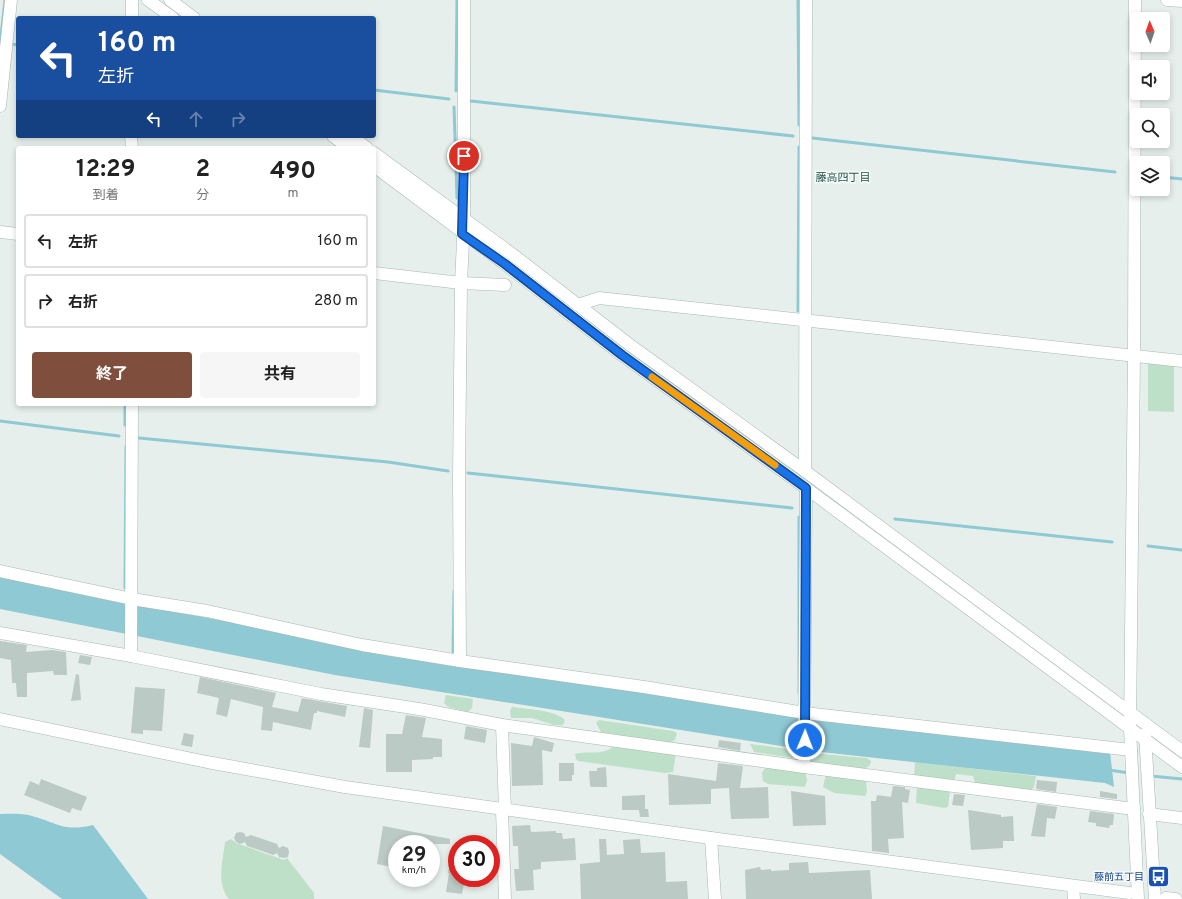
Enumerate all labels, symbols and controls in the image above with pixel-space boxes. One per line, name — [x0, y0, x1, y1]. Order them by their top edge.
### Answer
north arrow — [1130, 12, 1170, 52]
map controls — [1130, 12, 1170, 196]
text: 160 m — [98, 26, 176, 62]
icon: left — [32, 32, 84, 84]
button: sound — [1130, 60, 1170, 100]
text: 左折 — [98, 66, 134, 89]
icon: left — [143, 108, 165, 130]
icon: ahead — [185, 108, 207, 130]
icon: right — [227, 108, 249, 130]
button: search — [1130, 108, 1170, 148]
pin — [447, 139, 481, 173]
icon: arrive — [453, 145, 475, 167]
text: 12:29 — [76, 155, 135, 185]
text: 2 — [195, 155, 210, 185]
button: layers — [1130, 156, 1170, 196]
text: 490 — [270, 157, 316, 187]
district label: 藤高四丁目 — [816, 171, 871, 185]
text: m — [288, 186, 299, 202]
text: 到着 — [93, 188, 119, 204]
text: 分 — [196, 188, 209, 204]
icon: left — [34, 230, 56, 252]
text: 160 m — [318, 232, 358, 251]
text: 左折 — [68, 234, 98, 253]
icon: right — [34, 290, 56, 312]
text: 280 m — [314, 292, 358, 311]
text: 右折 — [68, 294, 98, 313]
button: 終了 — [32, 352, 192, 398]
button: 共有 — [200, 352, 360, 398]
position arrow — [784, 719, 826, 761]
speed limit sign: 30 — [448, 835, 500, 887]
text: 29 — [402, 843, 426, 869]
bus stop icon: 藤前五丁目 — [1146, 863, 1172, 889]
text: km/h — [402, 864, 426, 877]
place label: 藤前五丁目 — [1094, 871, 1144, 884]

